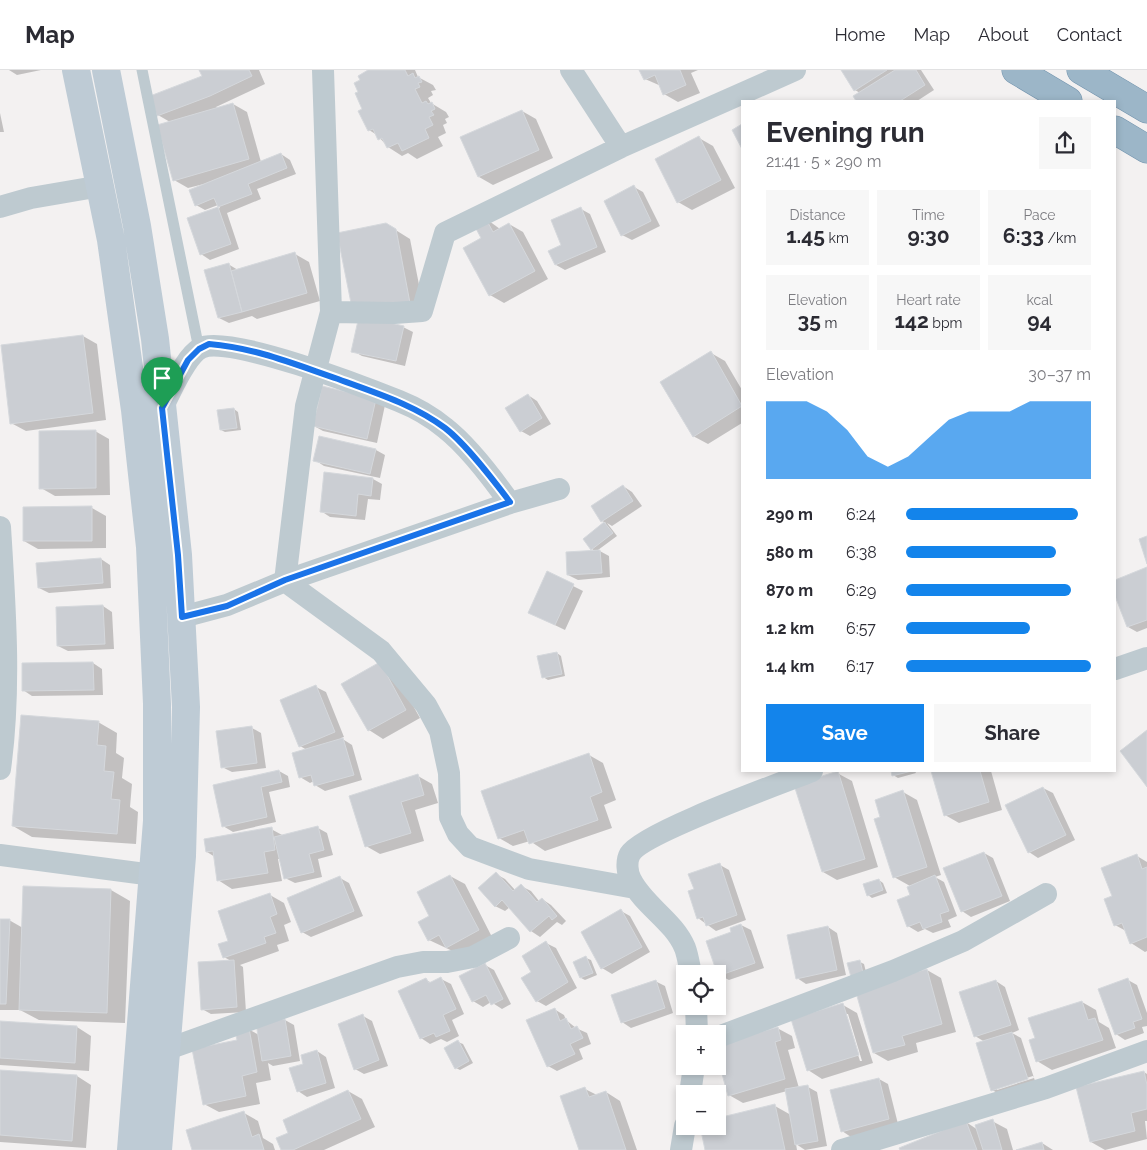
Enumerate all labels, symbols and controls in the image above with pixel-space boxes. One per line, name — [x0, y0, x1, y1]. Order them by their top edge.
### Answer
text: Map — [25, 20, 75, 49]
text: Home — [834, 24, 885, 45]
text: Map — [913, 24, 950, 45]
text: About — [978, 24, 1029, 45]
text: Contact — [1057, 24, 1122, 45]
text: Evening run — [766, 116, 925, 149]
button: share — [1039, 117, 1091, 169]
text: 21:41 · 5 × 290 m — [766, 152, 881, 171]
text: Distance — [789, 207, 846, 223]
text: Time — [912, 207, 945, 223]
text: Pace — [1023, 207, 1056, 223]
text: 1.45 — [786, 223, 825, 248]
text: 9:30 — [907, 223, 950, 248]
text: 6:33 — [1003, 223, 1044, 248]
text: km — [825, 230, 849, 246]
text: /km — [1044, 230, 1076, 246]
text: Elevation — [788, 292, 847, 308]
text: Heart rate — [896, 292, 961, 308]
text: kcal — [1026, 292, 1053, 308]
text: 35 — [798, 308, 821, 333]
text: 142 — [895, 308, 929, 333]
text: 94 — [1027, 308, 1052, 333]
text: m — [821, 315, 837, 331]
text: bpm — [929, 315, 962, 331]
pin — [141, 357, 183, 408]
icon: arrive — [148, 364, 176, 392]
text: Elevation — [766, 365, 834, 384]
text: 30–37 m — [1028, 365, 1091, 384]
text: 290 m — [766, 505, 813, 524]
text: 6:24 — [846, 505, 876, 524]
text: 580 m — [766, 543, 813, 562]
text: 6:38 — [846, 543, 877, 562]
text: 870 m — [766, 581, 813, 600]
text: 6:29 — [846, 581, 876, 600]
text: 1.2 km — [766, 619, 814, 638]
text: 6:57 — [846, 619, 876, 638]
text: 1.4 km — [766, 657, 814, 676]
text: 6:17 — [846, 657, 874, 676]
button: Save — [766, 704, 924, 762]
button: Share — [934, 704, 1091, 762]
map controls — [676, 965, 726, 1135]
button: locate — [676, 965, 726, 1015]
button: + — [676, 1025, 726, 1075]
button: − — [676, 1085, 726, 1135]

